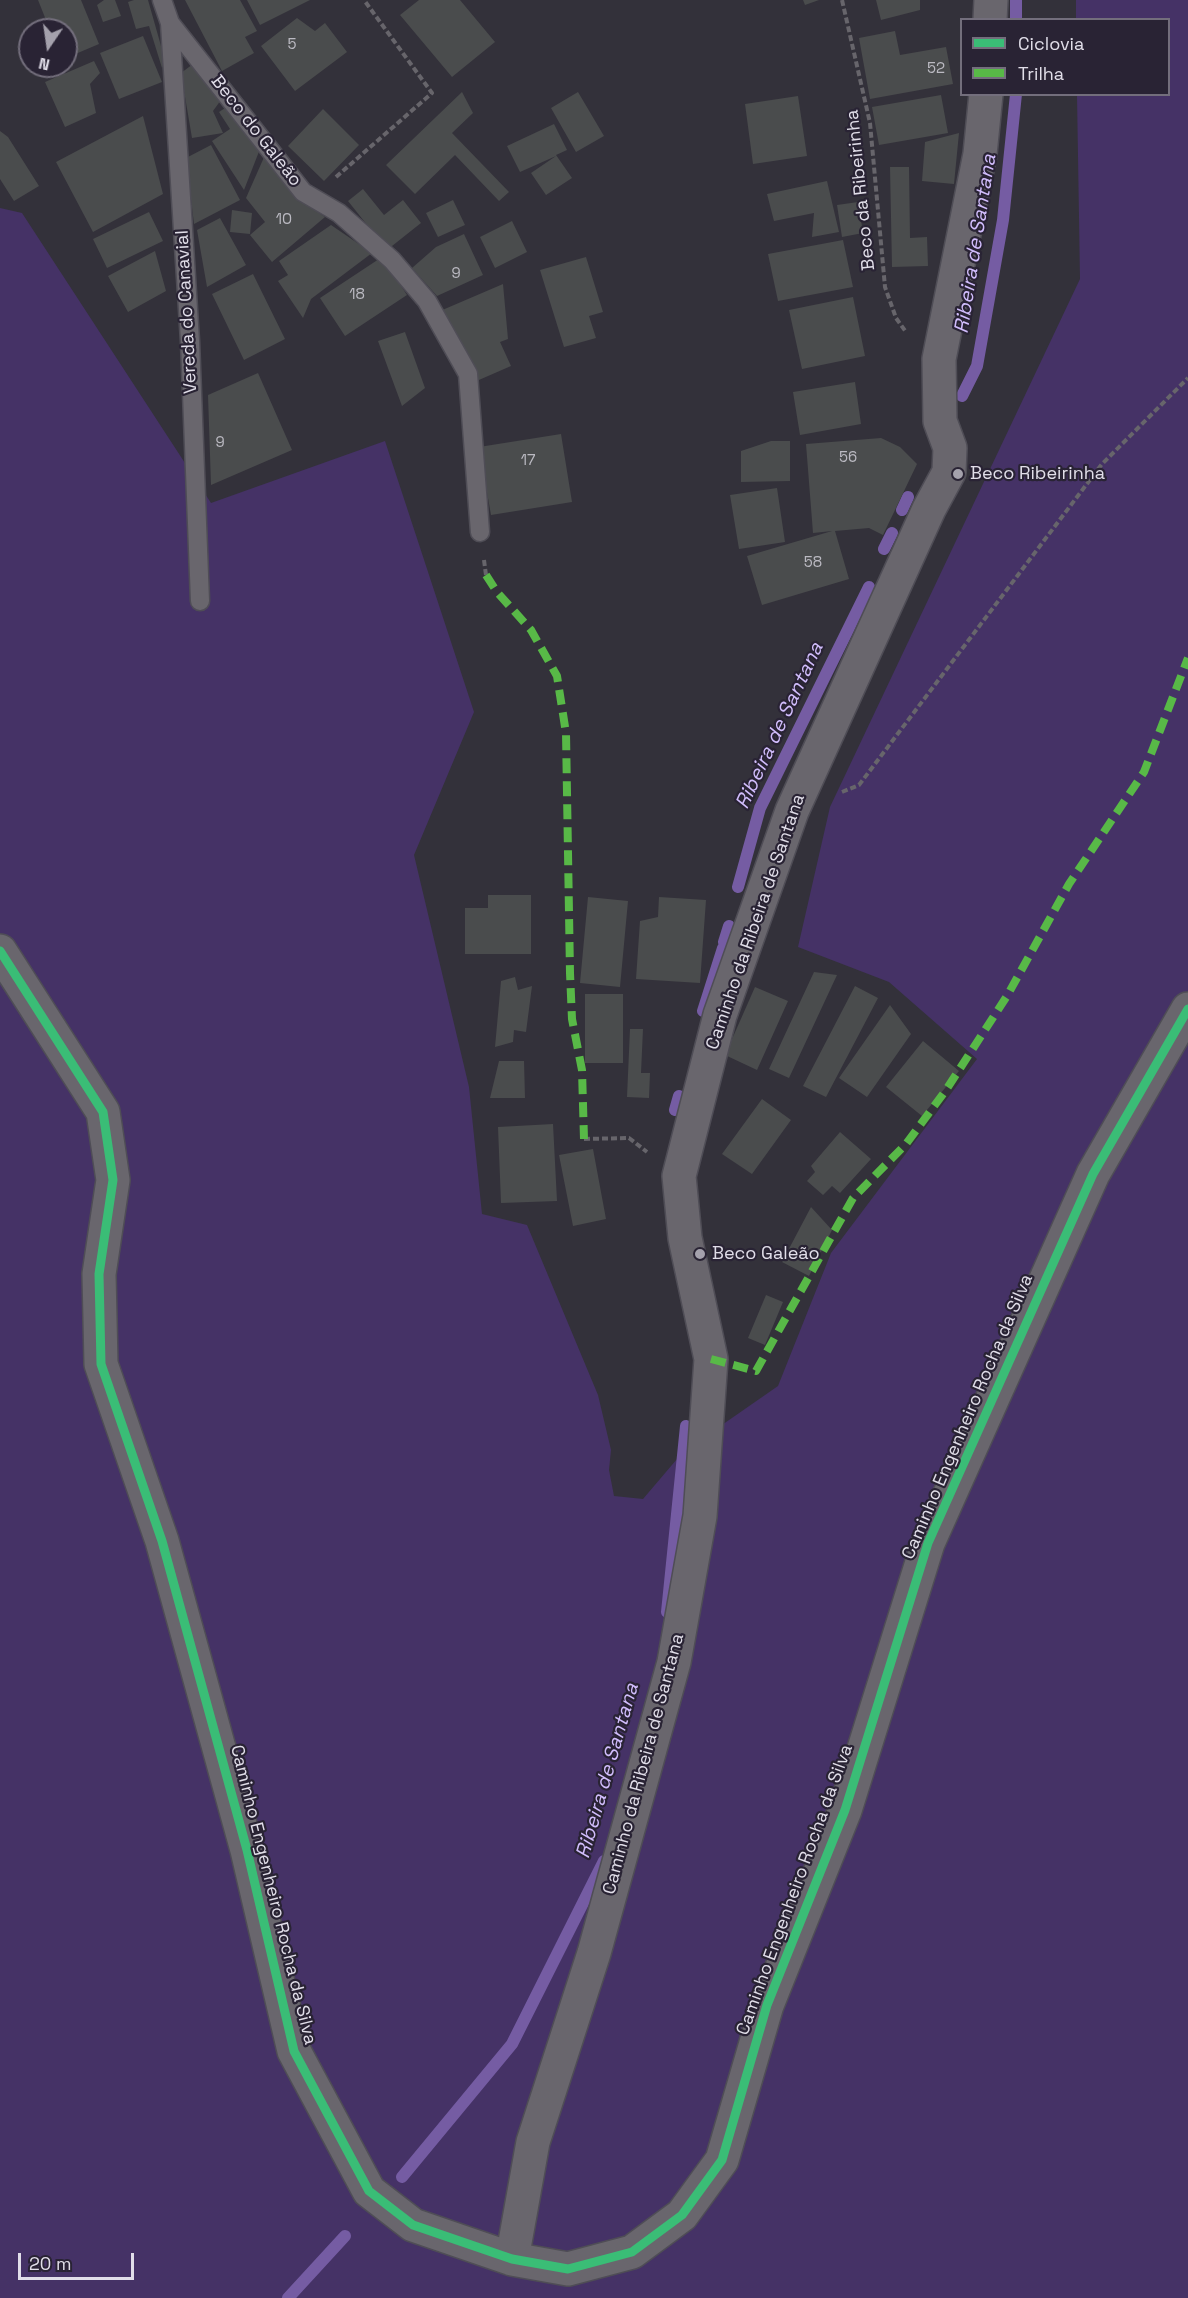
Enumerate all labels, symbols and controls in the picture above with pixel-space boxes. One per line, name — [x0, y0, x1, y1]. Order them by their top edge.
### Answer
north arrow — [18, 18, 78, 78]
legend — [960, 18, 1170, 96]
text: Ciclovia — [1018, 32, 1084, 55]
house number: 5 — [288, 36, 296, 54]
text: N — [37, 53, 52, 76]
house number: 52 — [927, 60, 945, 78]
text: Trilha — [1018, 62, 1064, 85]
street label: Beco do Galeão — [206, 71, 306, 191]
street label: Beco da Ribeirinha — [842, 108, 880, 272]
water label: Ribeira de Santana — [950, 153, 1002, 335]
house number: 1O — [276, 211, 292, 229]
street label: Vereda do Canavial — [172, 230, 202, 394]
house number: 9 — [451, 265, 461, 283]
house number: 18 — [349, 286, 365, 304]
house number: 9 — [215, 434, 225, 452]
house number: 56 — [839, 449, 857, 467]
house number: 17 — [521, 452, 535, 470]
place label: Beco Ribeirinha — [970, 463, 1105, 485]
marker: Beco Ribeirinha — [951, 467, 965, 481]
house number: 58 — [804, 554, 822, 572]
water label: Ribeira de Santana — [731, 639, 829, 813]
street label: Caminho da Ribeira de Santana — [702, 791, 810, 1053]
place label: Beco Galeão — [712, 1243, 820, 1265]
marker: Beco Galeão — [693, 1247, 707, 1261]
street label: Caminho Engenheiro Rocha da Silva — [898, 1271, 1038, 1563]
street label: Caminho da Ribeira de Santana — [599, 1631, 689, 1897]
water label: Ribeira de Santana — [572, 1681, 644, 1861]
street label: Caminho Engenheiro Rocha da Silva — [732, 1742, 858, 2038]
street label: Caminho Engenheiro Rocha da Silva — [225, 1743, 321, 2047]
scale bar — [21, 2241, 136, 2279]
text: 20 m — [29, 2252, 72, 2275]

